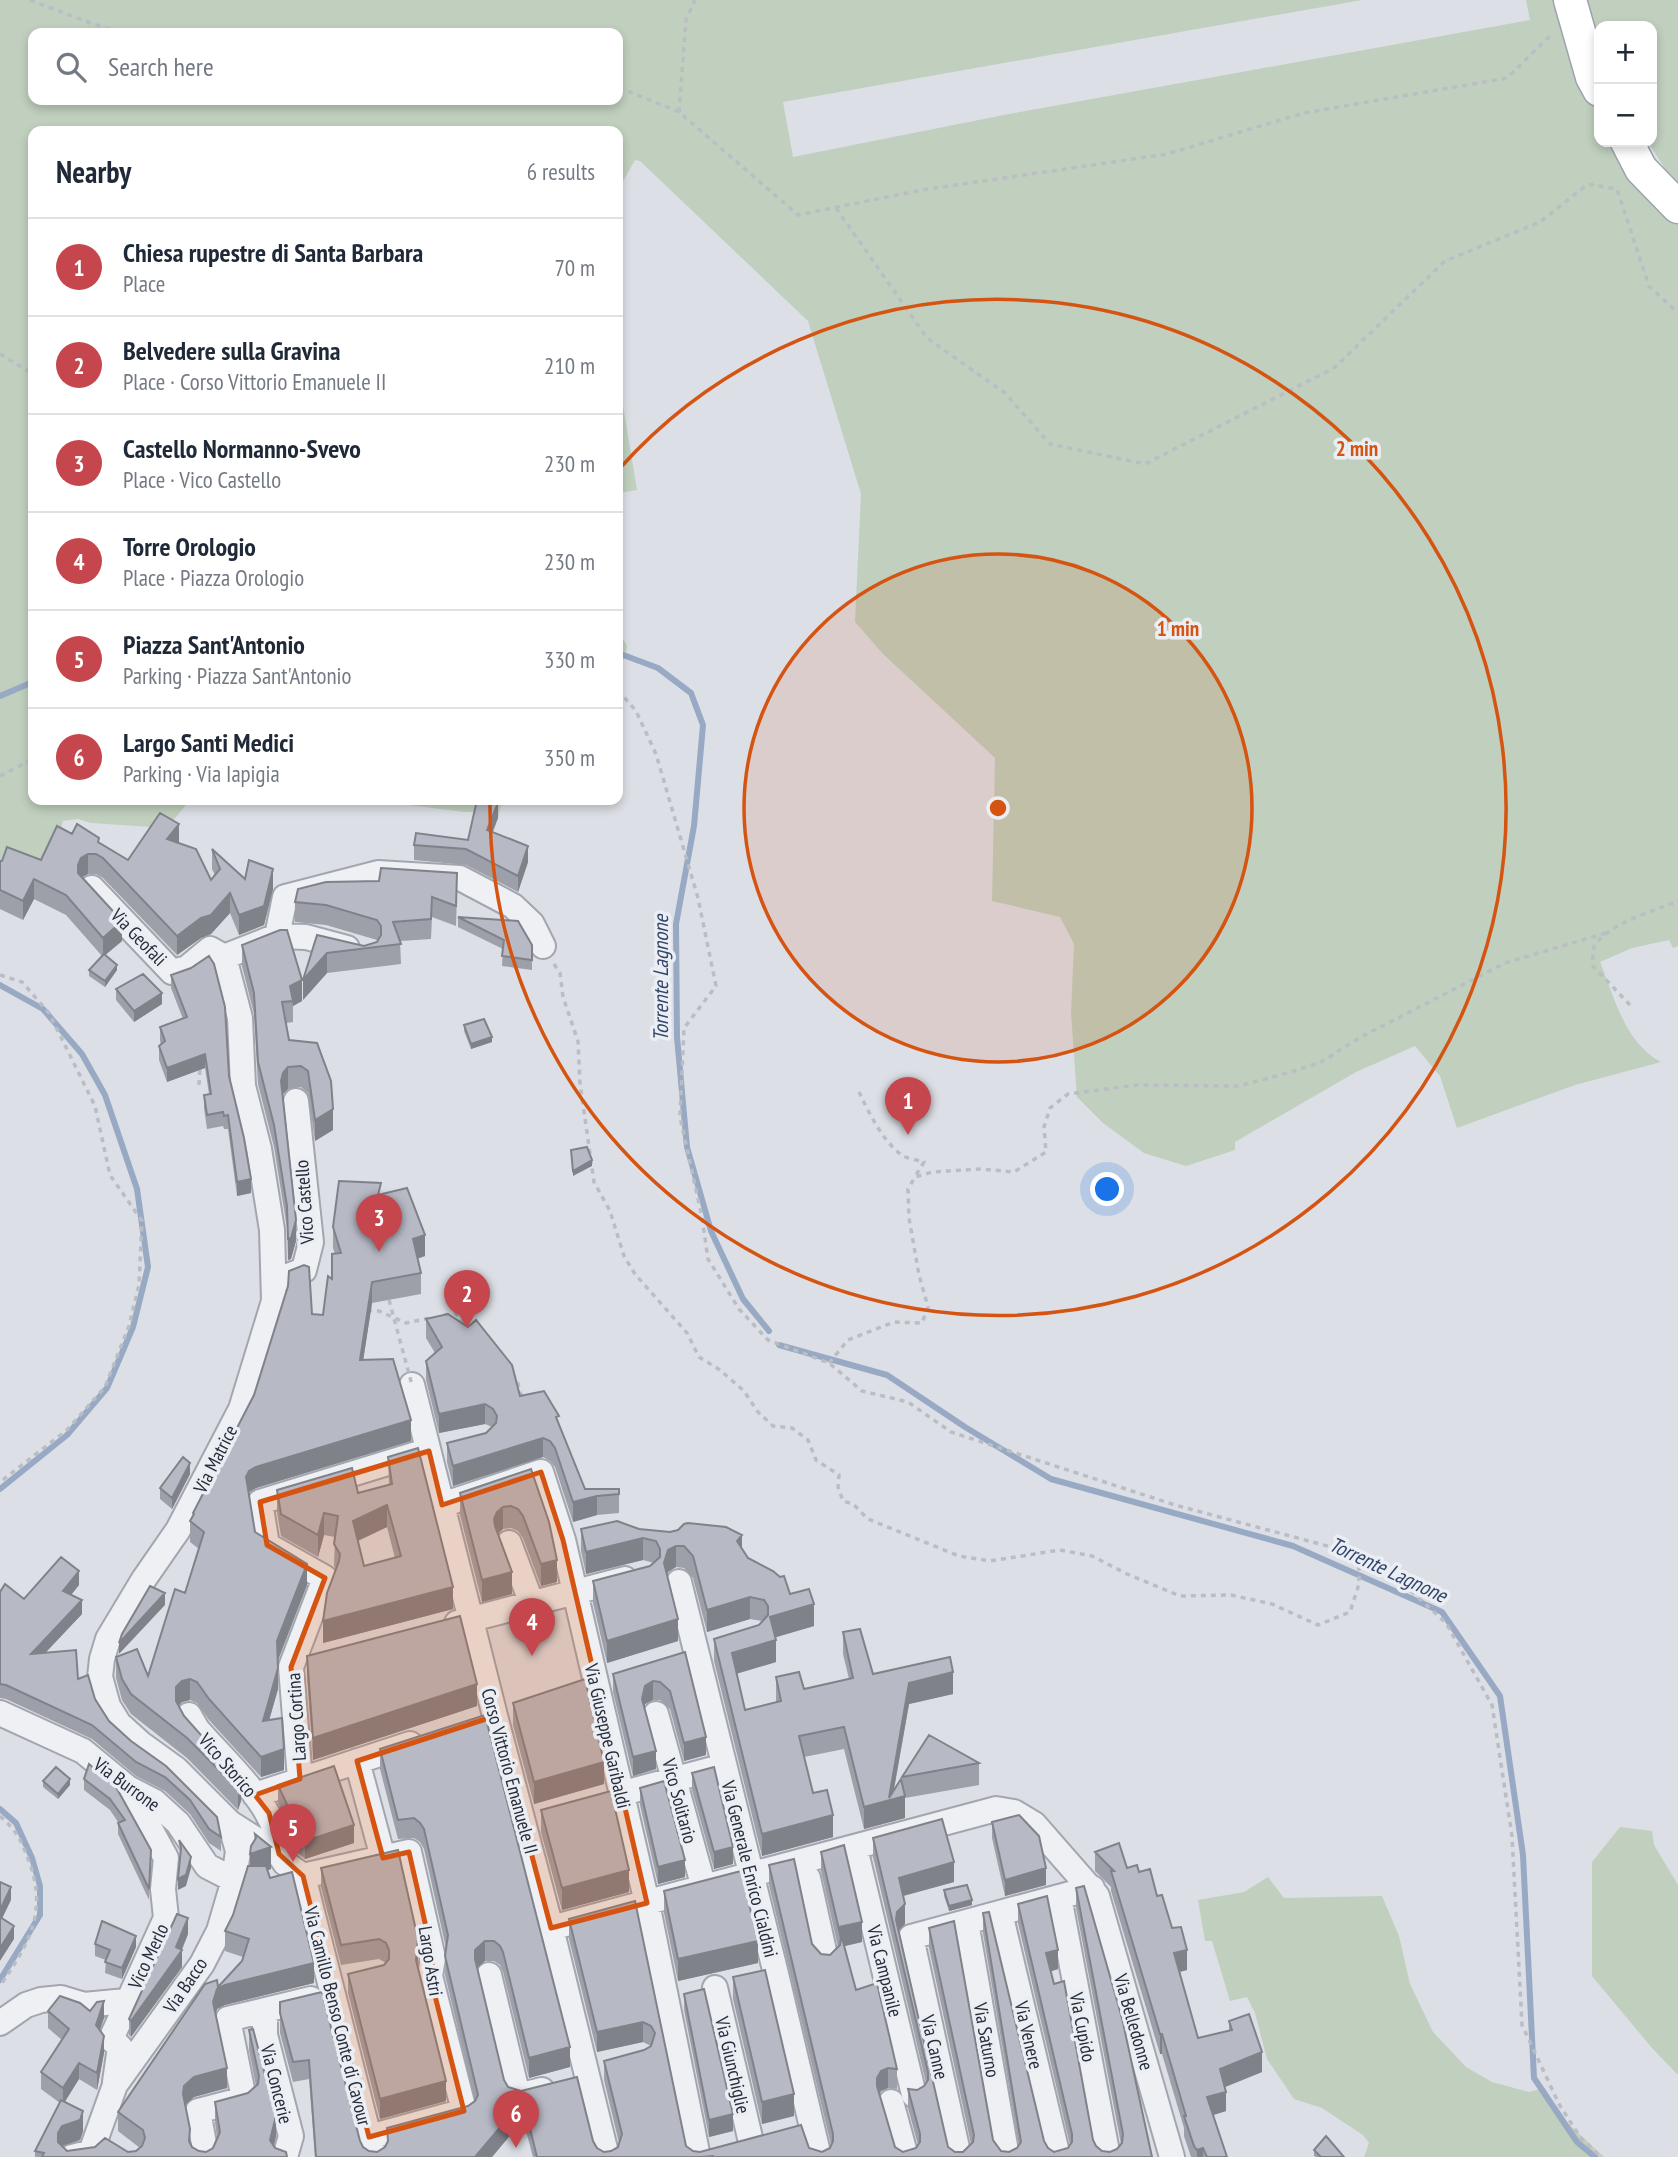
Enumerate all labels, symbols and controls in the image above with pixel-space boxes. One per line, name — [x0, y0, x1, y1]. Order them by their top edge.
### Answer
map controls — [1594, 21, 1657, 147]
button: + — [1594, 21, 1657, 84]
search box — [28, 28, 623, 105]
icon: search — [52, 48, 90, 86]
text: Search here — [108, 50, 214, 83]
button: − — [1594, 84, 1657, 147]
text: Nearby — [56, 152, 131, 191]
text: 6 results — [527, 157, 595, 186]
text: Chiesa rupestre di Santa Barbara — [123, 236, 423, 269]
text: 1 — [74, 253, 85, 282]
text: 70 m — [554, 253, 595, 282]
text: Place — [123, 269, 165, 298]
text: Belvedere sulla Gravina — [123, 334, 340, 367]
text: 2 — [74, 351, 85, 380]
text: 210 m — [544, 351, 595, 380]
text: Place · Corso Vittorio Emanuele II — [123, 367, 386, 396]
text: Castello Normanno-Svevo — [123, 432, 361, 465]
text: 2 min — [1336, 435, 1378, 462]
text: 3 — [74, 449, 85, 478]
text: 230 m — [544, 449, 595, 478]
text: Place · Vico Castello — [123, 465, 281, 494]
text: Torre Orologio — [123, 530, 256, 563]
text: 4 — [74, 547, 85, 576]
text: 230 m — [544, 547, 595, 576]
text: Place · Piazza Orologio — [123, 563, 304, 592]
text: 1 min — [1157, 615, 1199, 642]
text: Piazza Sant'Antonio — [123, 628, 305, 661]
text: 5 — [74, 645, 85, 674]
text: 330 m — [544, 645, 595, 674]
text: Parking · Piazza Sant'Antonio — [123, 661, 351, 690]
text: Largo Santi Medici — [123, 726, 294, 759]
text: 6 — [74, 743, 85, 772]
text: 350 m — [544, 743, 595, 772]
text: Parking · Via Iapigia — [123, 759, 280, 788]
centre of rings — [986, 796, 1010, 820]
street label: Via Geofali — [105, 903, 172, 971]
water label: Torrente Lagnone — [647, 913, 674, 1041]
pin: 1 — [885, 1077, 931, 1135]
street label: Vico Castello — [289, 1159, 319, 1246]
your location — [1090, 1172, 1124, 1206]
pin: 3 — [356, 1194, 402, 1252]
pin: 2 — [444, 1270, 490, 1328]
street label: Via Matrice — [187, 1421, 242, 1498]
water label: Torrente Lagnone — [1325, 1531, 1452, 1609]
pin: 4 — [509, 1598, 555, 1656]
street label: Via Giuseppe Garibaldi — [579, 1660, 636, 1811]
street label: Largo Cortina — [281, 1672, 311, 1762]
street label: Corso Vittorio Emanuele II — [476, 1686, 544, 1856]
street label: Vico Storico — [193, 1727, 262, 1802]
street label: Via Burrone — [88, 1751, 165, 1816]
street label: Vico Solitario — [657, 1755, 703, 1846]
street label: Via Generale Enrico Cialdini — [716, 1777, 784, 1960]
pin: 5 — [270, 1804, 316, 1862]
street label: Via Camillo Benso Conte di Cavour — [299, 1903, 377, 2129]
street label: Vico Merlo — [122, 1919, 174, 1993]
street label: Via Campanile — [862, 1922, 908, 2019]
street label: Largo Astri — [414, 1924, 448, 1998]
street label: Via Bacco — [157, 1953, 212, 2018]
street label: Via Belledonne — [1109, 1970, 1159, 2073]
street label: Via Cupido — [1064, 1989, 1101, 2064]
street label: Via Venere — [1009, 1998, 1048, 2071]
street label: Via Saturno — [968, 2000, 1005, 2079]
street label: Via Canne — [916, 2012, 954, 2082]
street label: Via Giunchiglie — [710, 2013, 756, 2116]
street label: Via Concerie — [255, 2041, 298, 2126]
pin: 6 — [493, 2090, 539, 2148]

